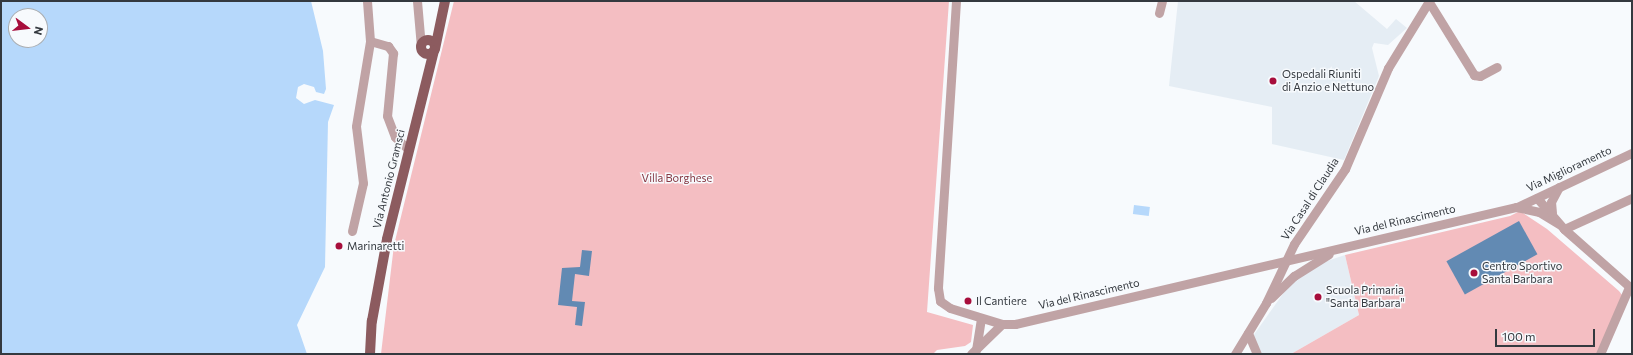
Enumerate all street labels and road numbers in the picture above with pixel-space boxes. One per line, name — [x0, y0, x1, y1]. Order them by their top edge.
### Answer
street label: Via Antonio Gramsci — [370, 128, 408, 230]
street label: Via Miglioramento — [1524, 143, 1614, 195]
street label: Via Casal di Claudia — [1278, 155, 1342, 243]
street label: Via del Rinascimento — [1353, 202, 1457, 238]
street label: Via del Rinascimento — [1037, 276, 1141, 312]

